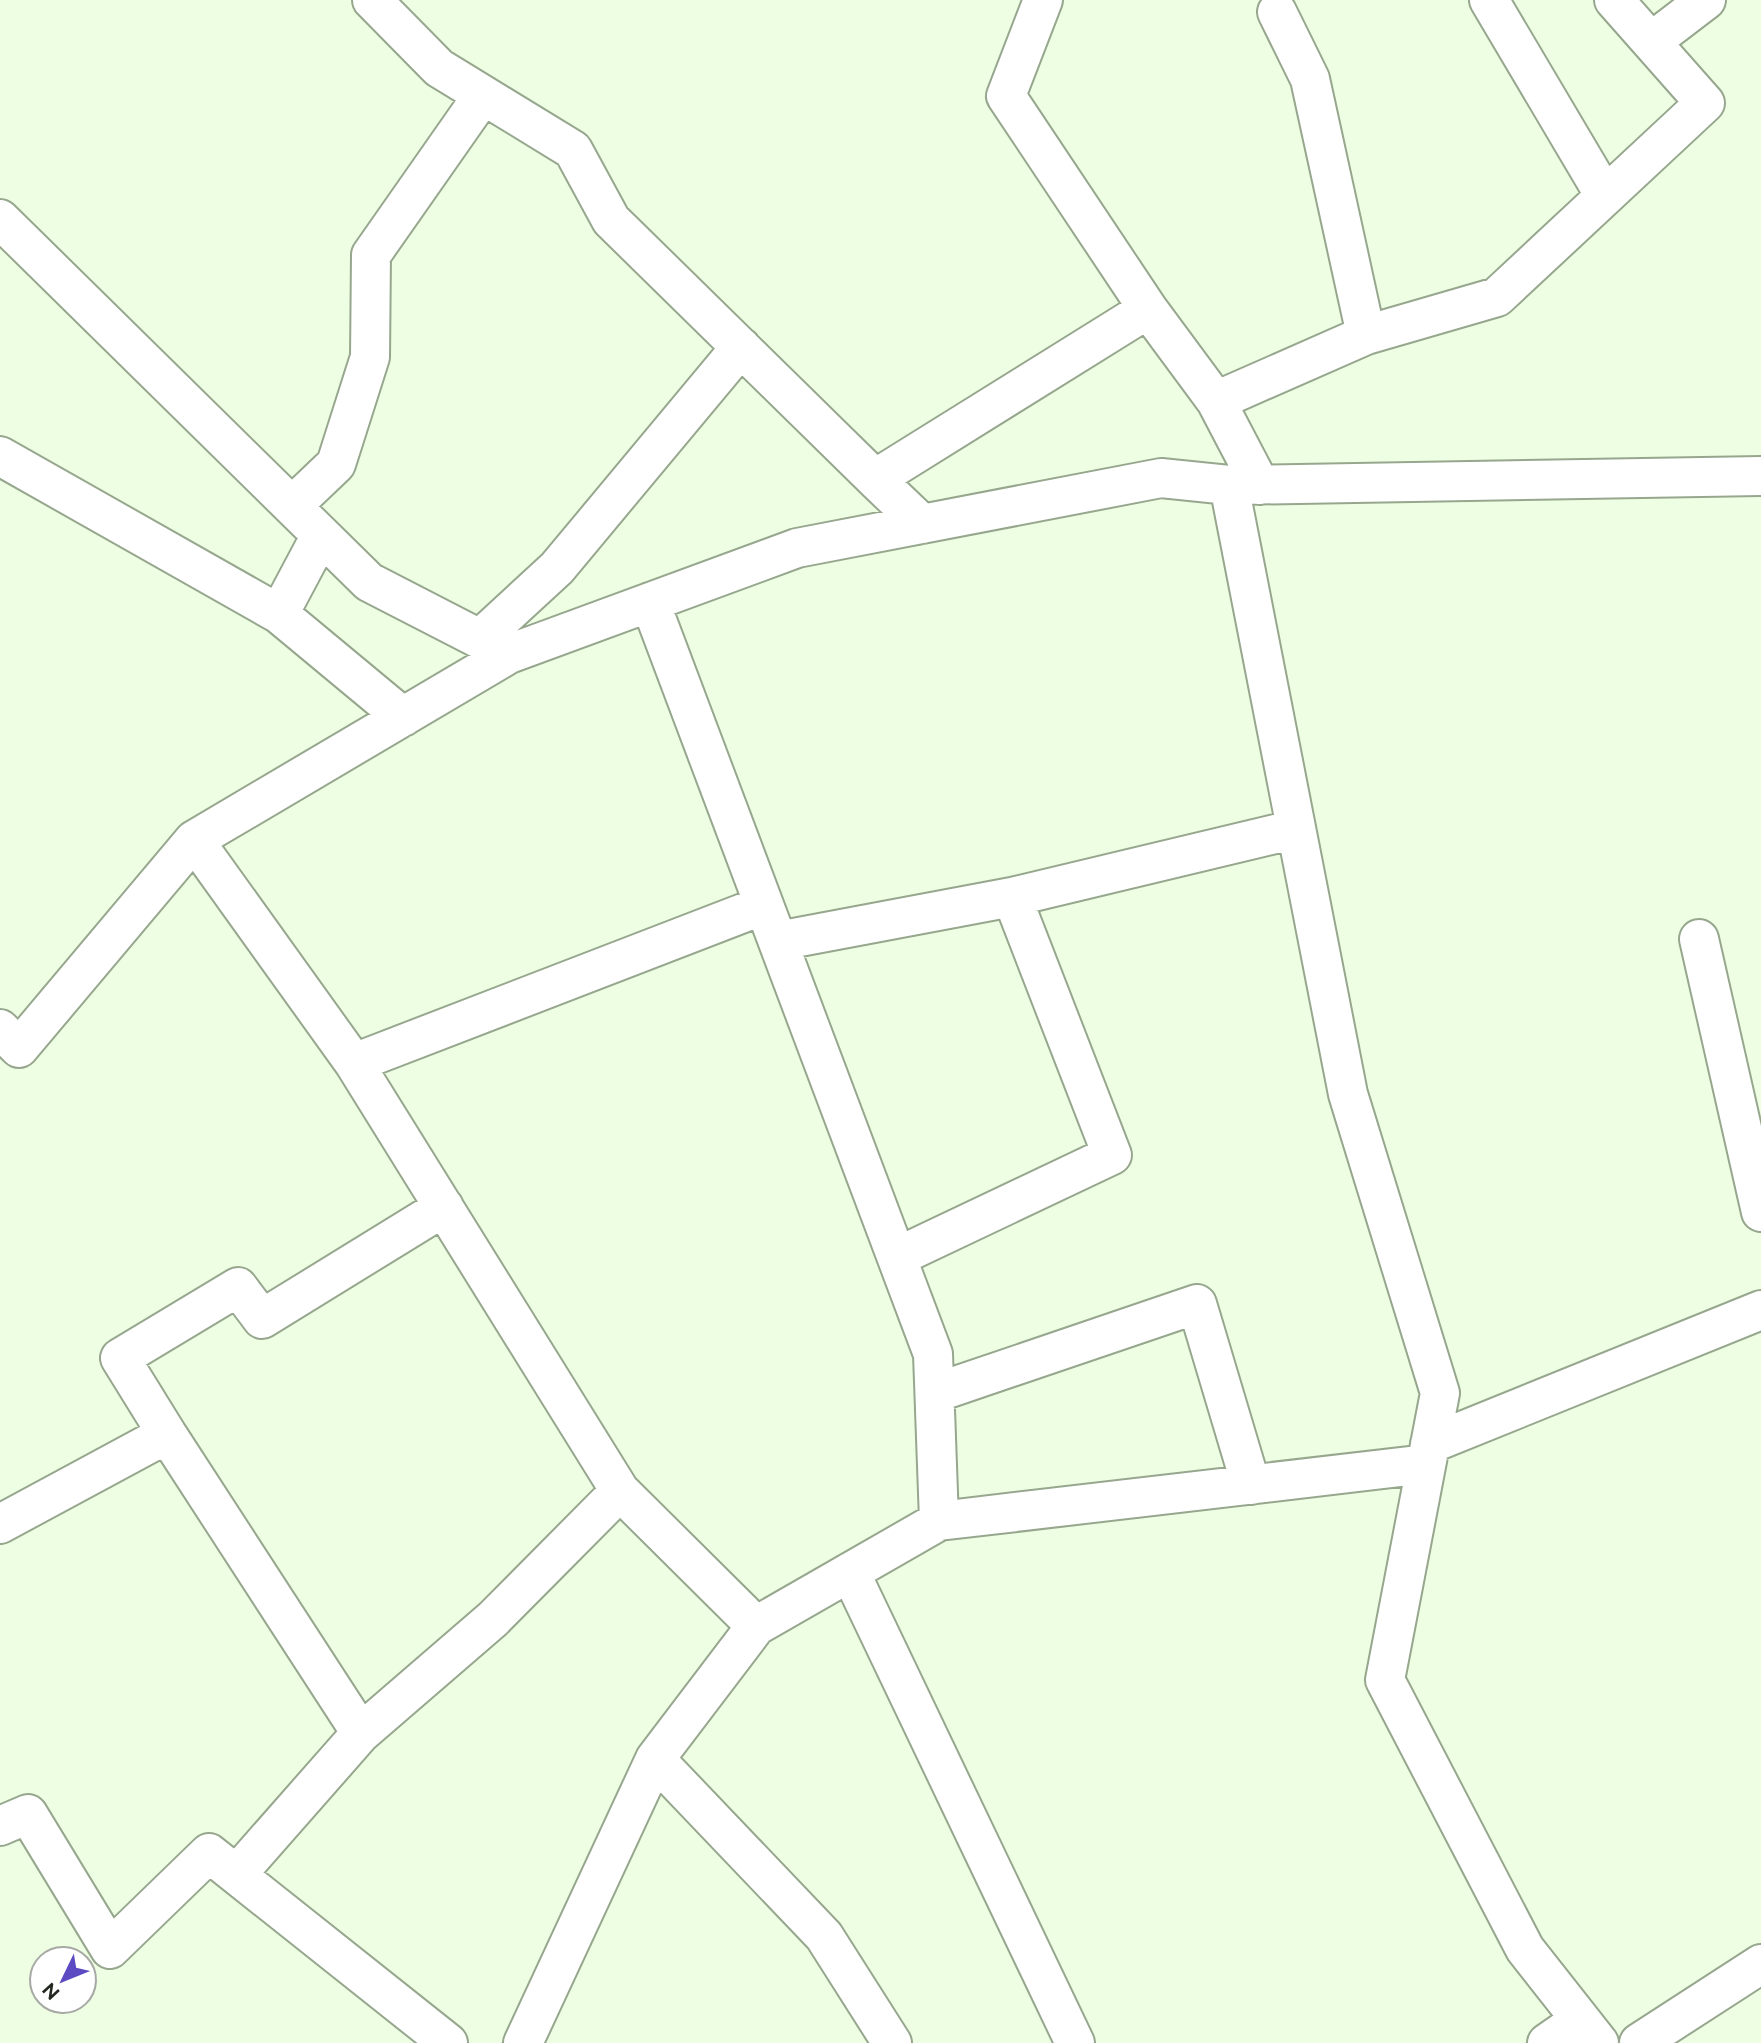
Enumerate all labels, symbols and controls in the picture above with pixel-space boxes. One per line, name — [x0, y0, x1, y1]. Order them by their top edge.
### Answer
north arrow — [28, 1945, 98, 2015]
text: N — [38, 1979, 64, 2004]

